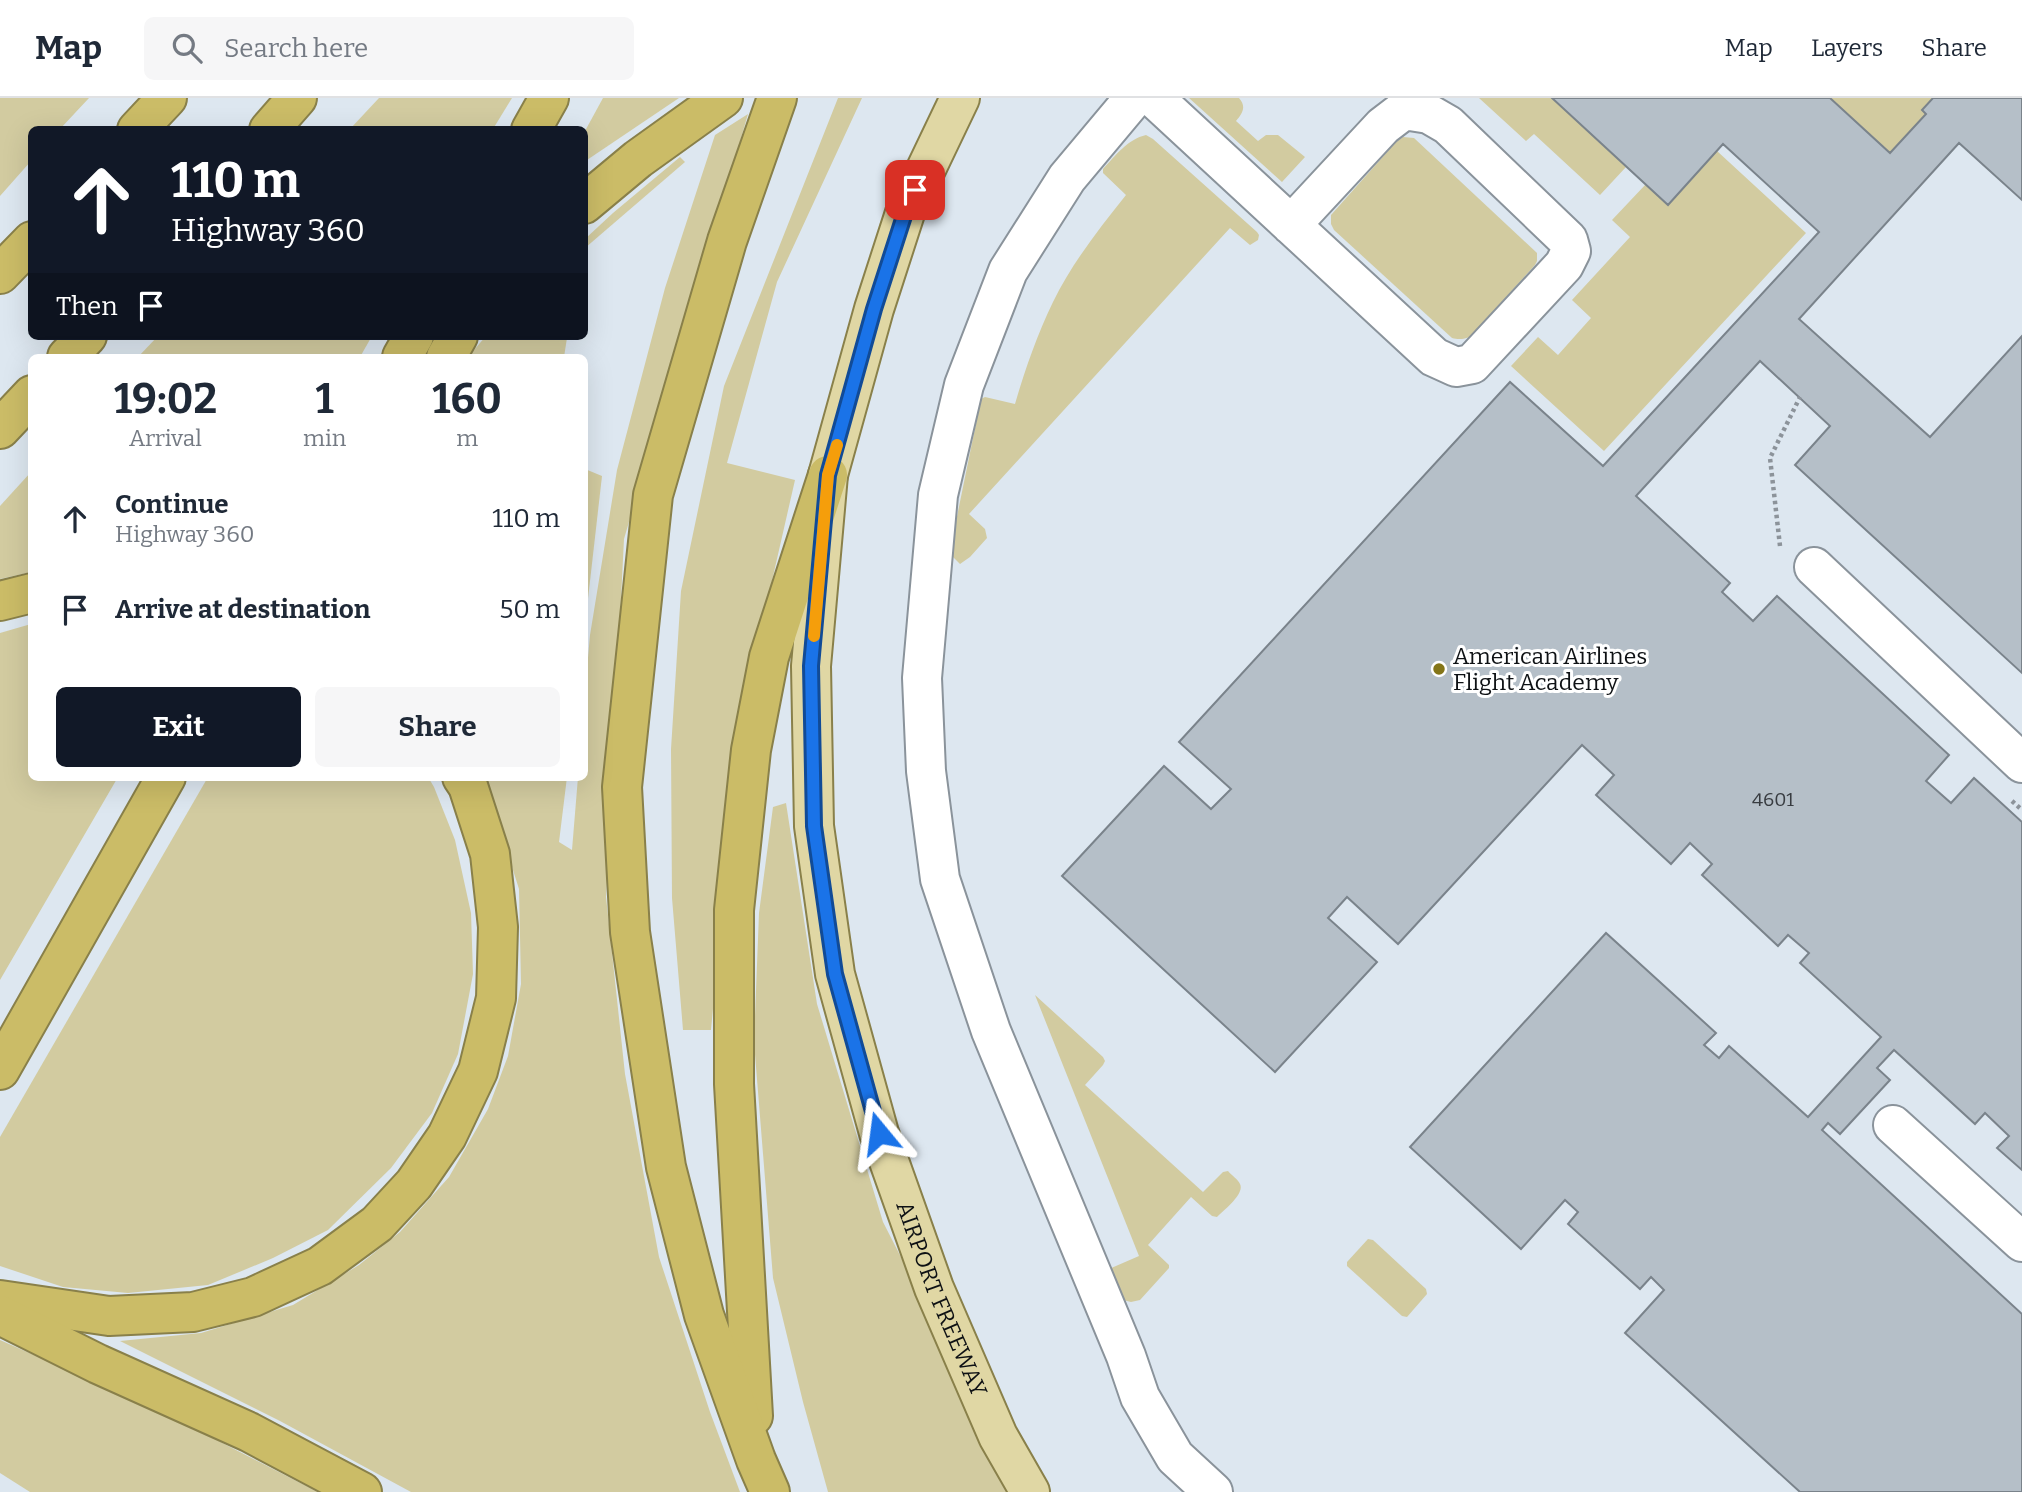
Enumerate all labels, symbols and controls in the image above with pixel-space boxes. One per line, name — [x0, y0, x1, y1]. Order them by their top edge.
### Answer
search box — [144, 17, 634, 80]
text: Map — [35, 28, 102, 68]
icon: search — [168, 29, 206, 67]
text: Search here — [224, 33, 368, 64]
text: Map — [1725, 34, 1773, 62]
text: Layers — [1811, 34, 1883, 62]
text: Share — [1921, 34, 1987, 62]
text: 110 m — [171, 151, 300, 210]
icon: ahead — [56, 154, 147, 245]
pin — [885, 160, 945, 220]
icon: arrive — [896, 171, 934, 209]
text: Highway 360 — [171, 211, 365, 249]
icon: arrive — [132, 287, 170, 325]
text: Then — [56, 291, 118, 322]
text: 19:02 — [114, 374, 217, 424]
text: 1 — [316, 374, 334, 424]
text: 160 — [432, 374, 502, 424]
text: Arrival — [129, 424, 202, 452]
text: min — [303, 424, 346, 452]
text: m — [456, 424, 478, 452]
text: Continue — [115, 489, 229, 520]
icon: ahead — [56, 500, 94, 538]
text: 110 m — [492, 503, 560, 534]
text: Highway 360 — [115, 520, 254, 548]
icon: arrive — [56, 591, 94, 629]
text: Arrive at destination — [115, 594, 370, 625]
text: 50 m — [499, 594, 560, 625]
place label: American Airlines Flight Academy — [1453, 642, 1647, 696]
marker: American Airlines Flight Academy — [1431, 661, 1447, 677]
button: Exit — [56, 687, 301, 767]
button: Share — [315, 687, 560, 767]
house number: 4601 — [1752, 788, 1794, 811]
position arrow — [842, 1096, 916, 1170]
street label: AIRPORT FREEWAY — [890, 1197, 993, 1401]

